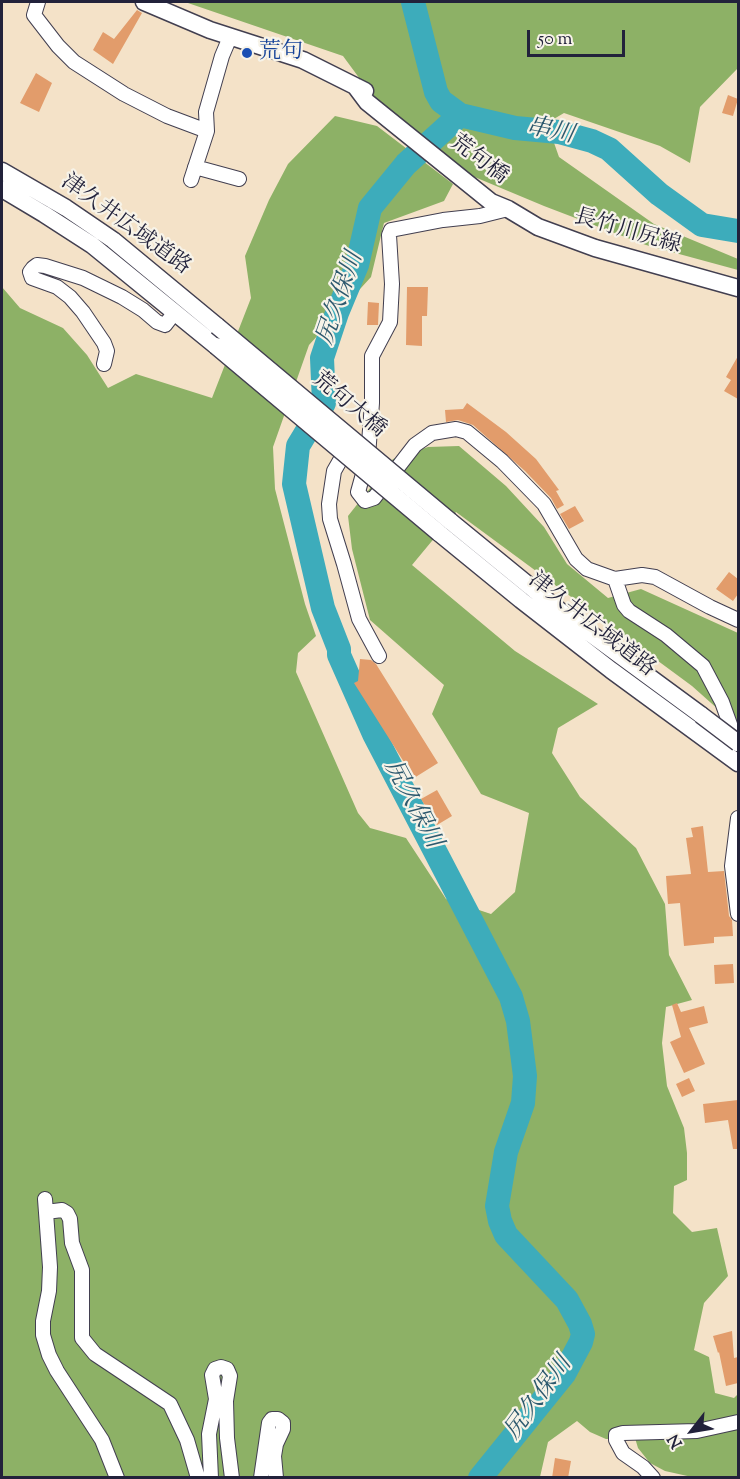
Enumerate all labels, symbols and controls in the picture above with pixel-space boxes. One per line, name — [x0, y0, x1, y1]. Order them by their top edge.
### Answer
scale bar — [530, 18, 628, 56]
text: 50 m — [538, 27, 572, 53]
place label: 荒句 — [259, 40, 303, 66]
marker: 荒句 — [240, 46, 254, 60]
water label: 串川 — [524, 114, 576, 152]
street label: 荒句橋 — [444, 131, 512, 191]
street label: 津久井広域道路 — [55, 170, 195, 282]
street label: 長竹川尻線 — [570, 205, 684, 261]
water label: 尻久保川 — [313, 249, 371, 349]
street label: 荒句大橋 — [306, 368, 390, 444]
street label: 津久井広域道路 — [522, 568, 660, 684]
water label: 尻久保川 — [376, 756, 446, 854]
water label: 尻久保川 — [500, 1352, 580, 1446]
north arrow — [662, 1401, 722, 1461]
text: N — [663, 1429, 689, 1452]

